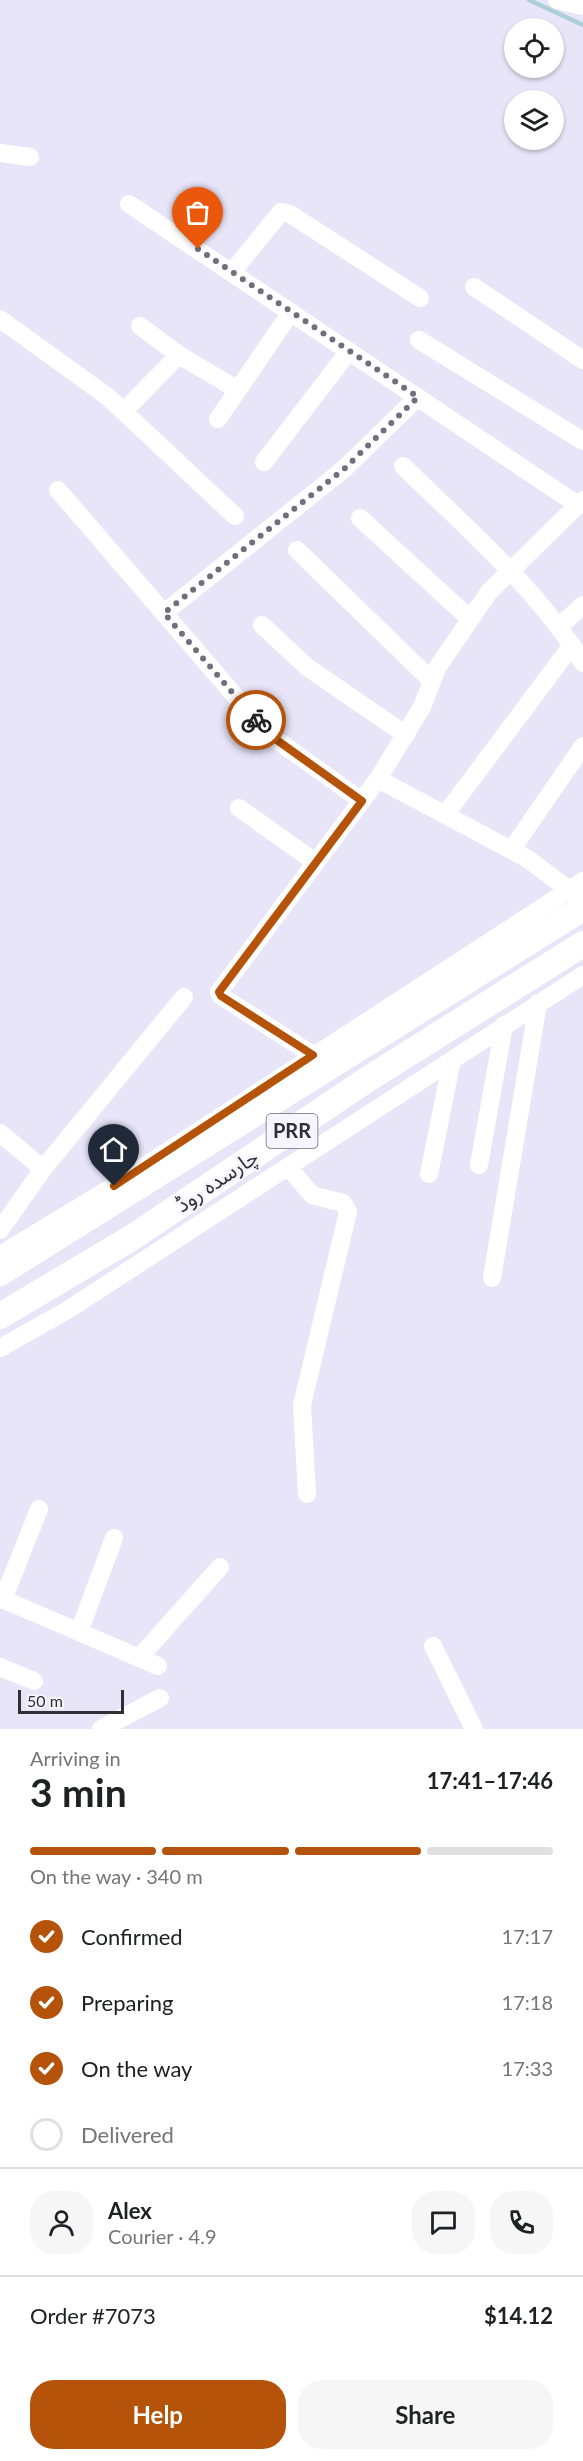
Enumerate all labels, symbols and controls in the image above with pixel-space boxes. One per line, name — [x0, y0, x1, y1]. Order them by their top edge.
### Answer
map controls — [504, 18, 564, 150]
button: locate — [504, 18, 564, 78]
button: layers — [504, 90, 564, 150]
pin — [172, 187, 223, 249]
icon: bag — [181, 196, 214, 229]
courier — [226, 690, 286, 750]
icon: bike — [240, 704, 273, 737]
road number: PRR — [266, 1114, 318, 1148]
pin — [88, 1124, 139, 1186]
icon: home — [97, 1133, 130, 1166]
street label: چارسدہ روڈ — [170, 1143, 263, 1218]
scale bar — [18, 1687, 124, 1714]
text: 50 m — [27, 1691, 63, 1710]
text: Arriving in — [30, 1746, 121, 1770]
text: 17:41–17:46 — [427, 1767, 553, 1794]
text: 3 min — [30, 1769, 127, 1815]
text: On the way · 340 m — [30, 1864, 203, 1888]
icon: check — [30, 1920, 63, 1953]
text: Confirmed — [81, 1923, 183, 1950]
text: 17:17 — [502, 1924, 553, 1948]
icon: check — [30, 1986, 63, 2019]
text: Preparing — [81, 1989, 173, 2016]
text: 17:18 — [502, 1990, 553, 2014]
icon: check — [30, 2052, 63, 2085]
text: On the way — [81, 2055, 192, 2082]
text: 17:33 — [502, 2056, 553, 2080]
text: Delivered — [81, 2121, 174, 2148]
button: person — [30, 2191, 93, 2254]
button: chat — [412, 2191, 475, 2254]
button: phone — [490, 2191, 553, 2254]
text: Alex — [108, 2197, 152, 2224]
text: Courier · 4.9 — [108, 2224, 217, 2248]
text: Order #7073 — [30, 2302, 156, 2329]
text: $14.12 — [484, 2302, 553, 2329]
button: Help — [30, 2380, 286, 2449]
button: Share — [298, 2380, 553, 2449]

